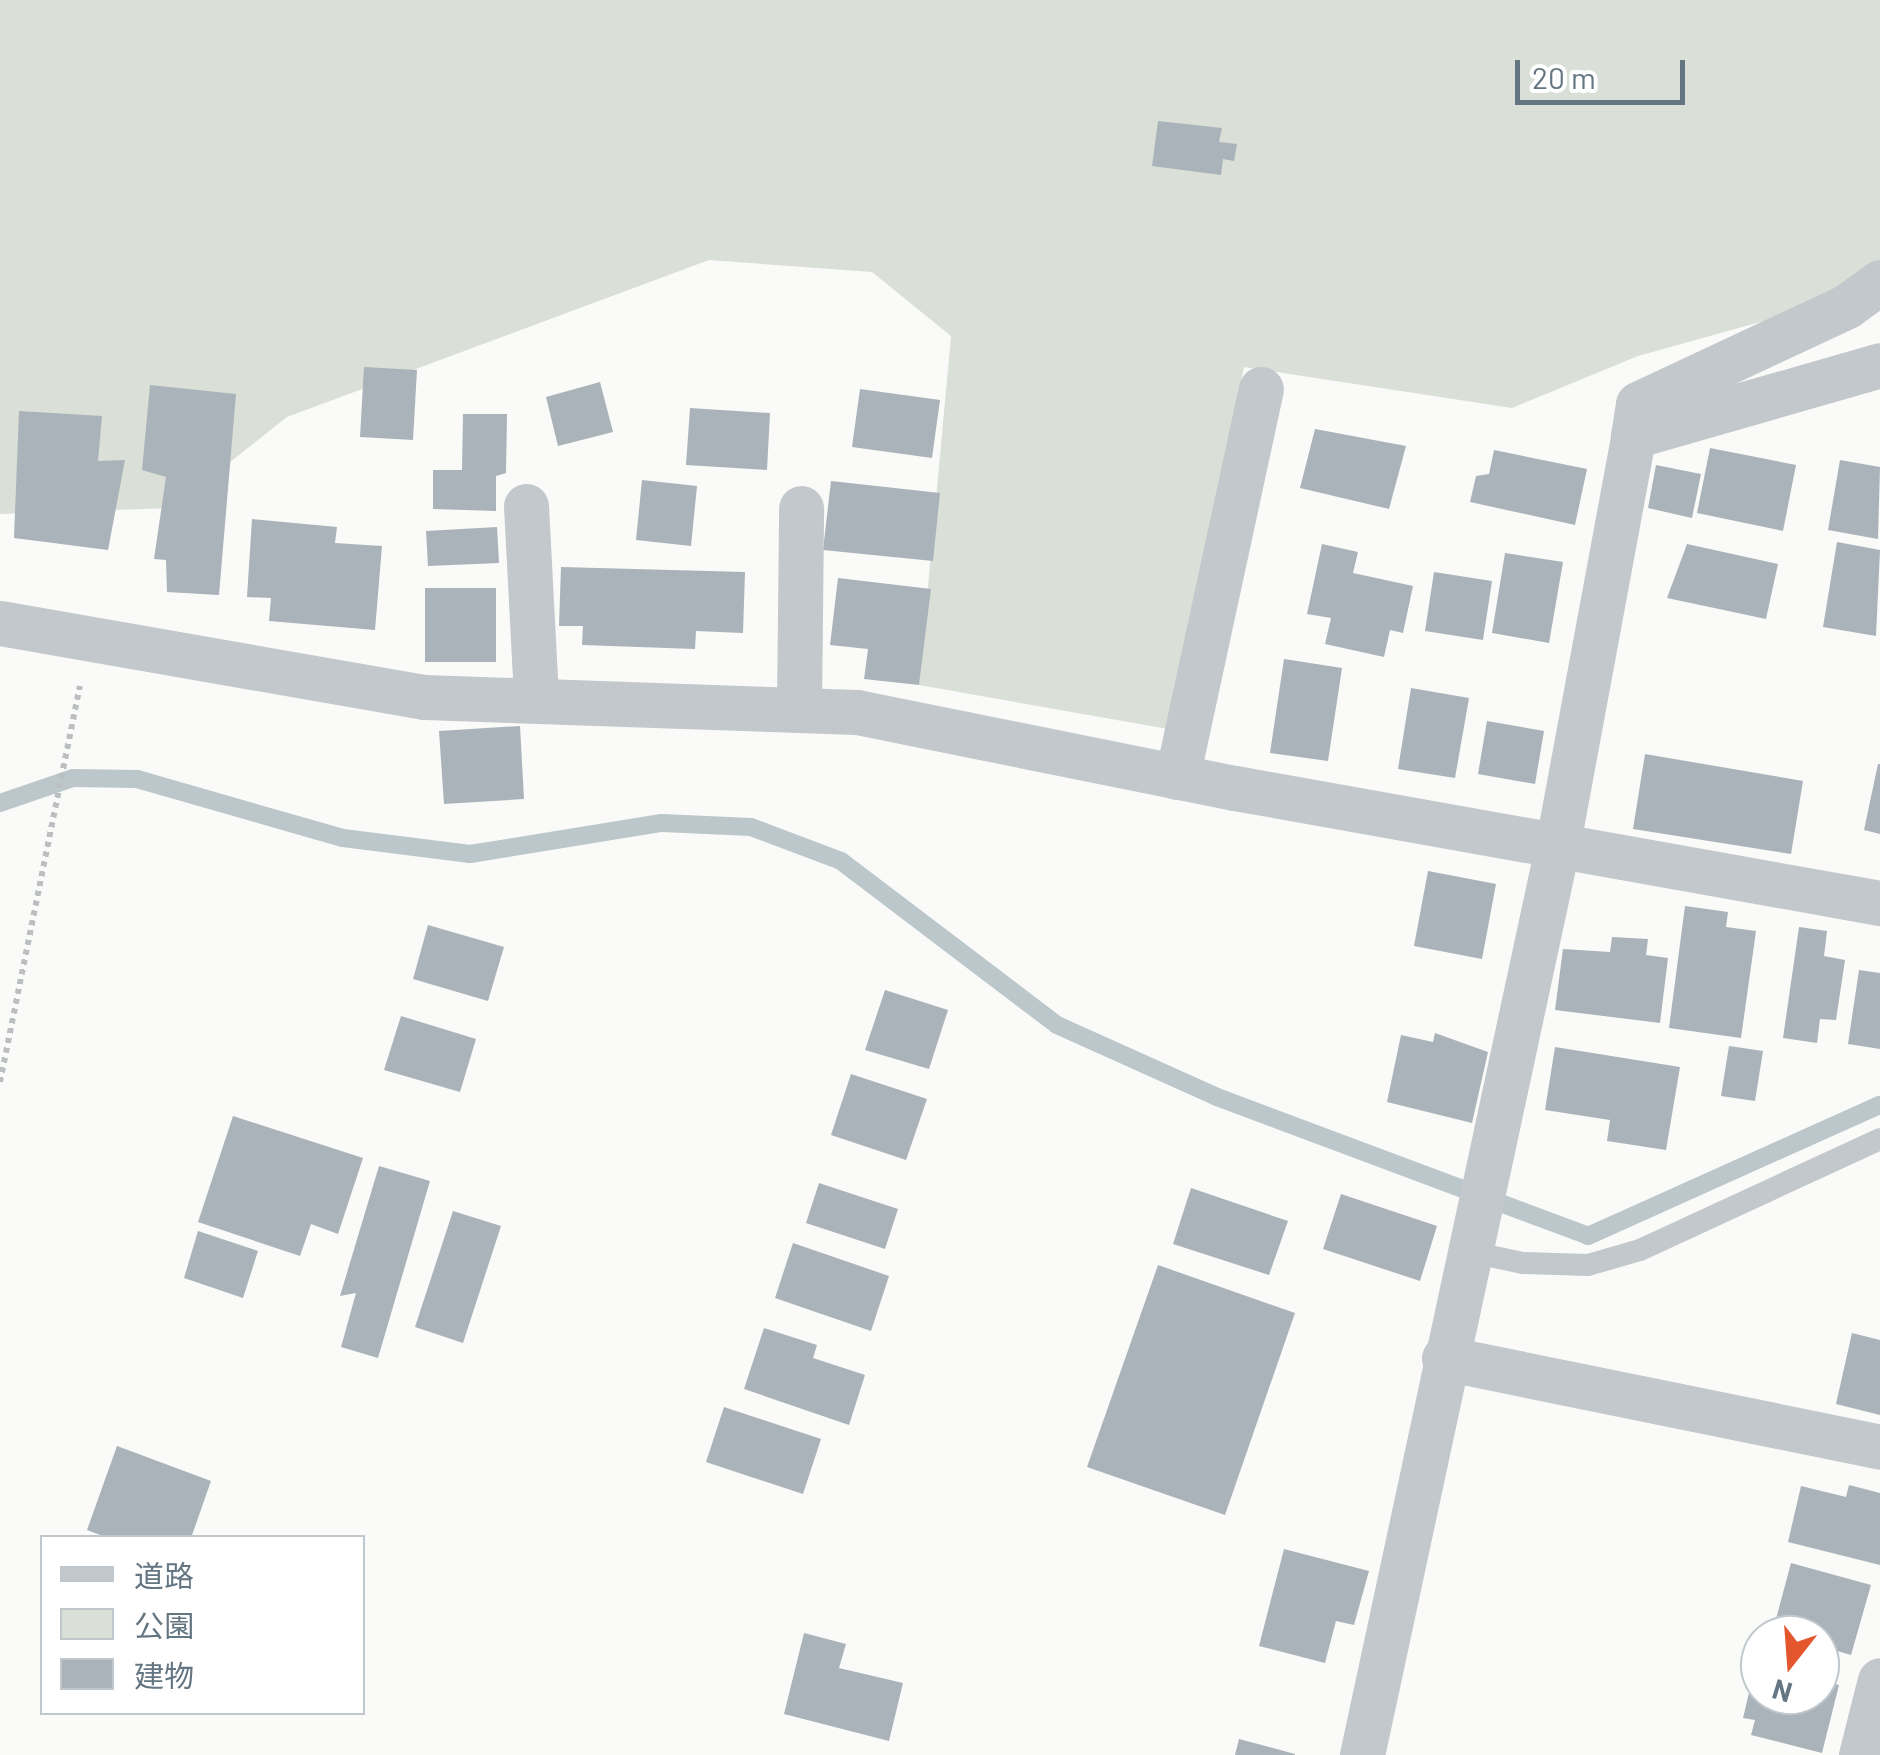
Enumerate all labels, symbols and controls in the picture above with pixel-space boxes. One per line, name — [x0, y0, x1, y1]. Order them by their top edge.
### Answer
scale bar — [1520, 40, 1690, 102]
text: 20 m — [1532, 59, 1596, 95]
legend — [40, 1535, 365, 1715]
text: 道路 — [134, 1557, 194, 1593]
text: 公園 — [134, 1607, 194, 1643]
north arrow — [1740, 1615, 1840, 1715]
text: 建物 — [134, 1657, 194, 1693]
text: N — [1768, 1673, 1796, 1711]

